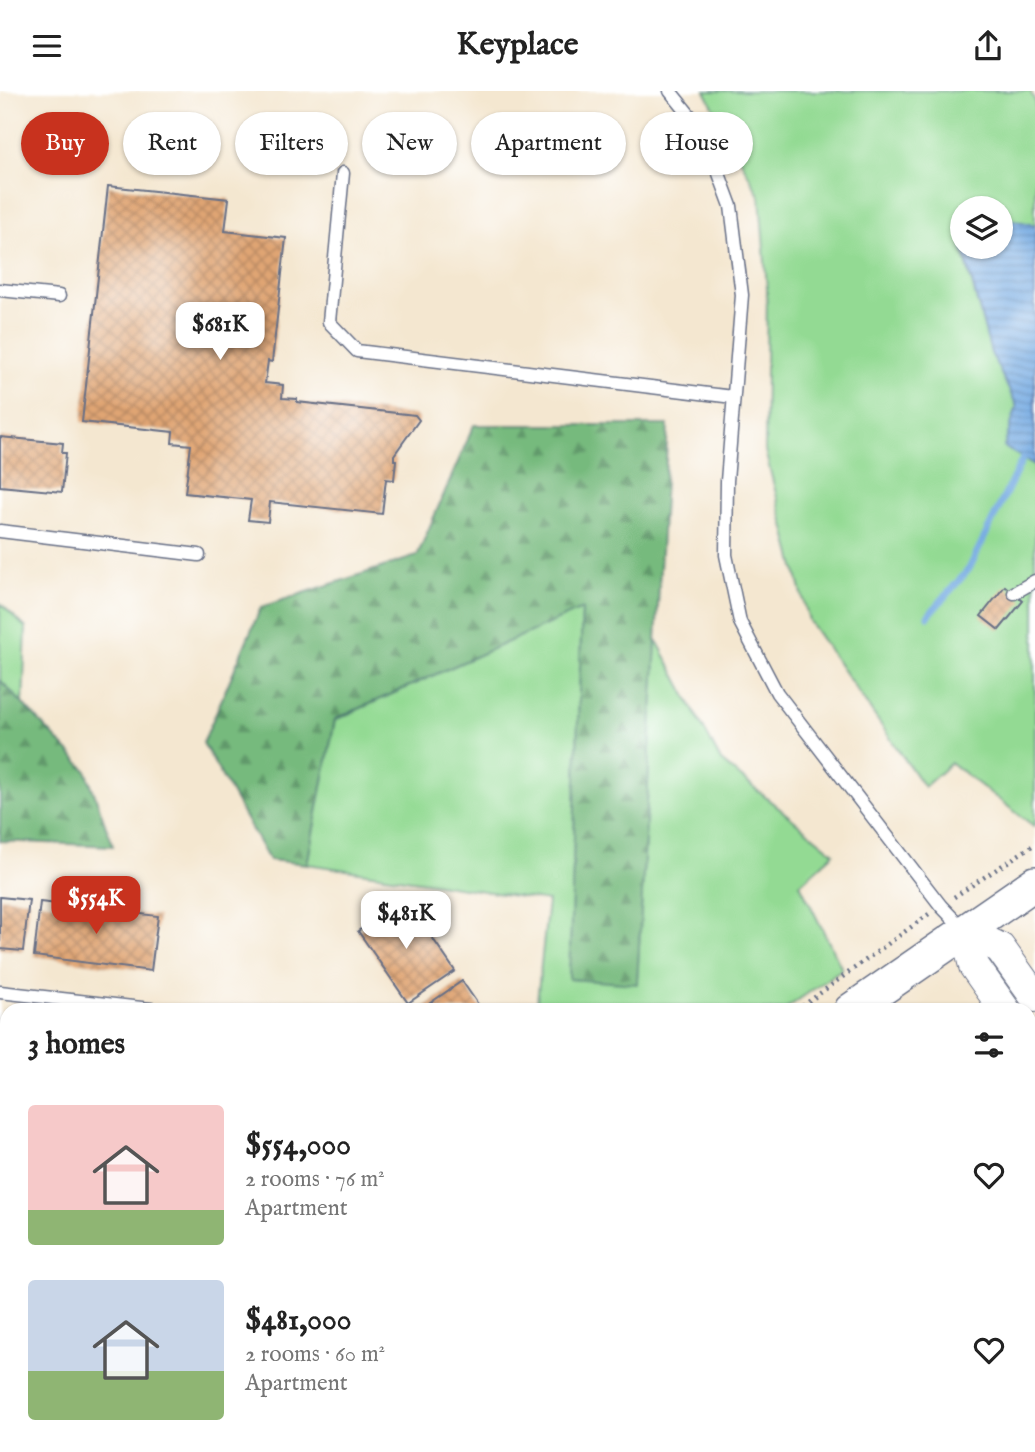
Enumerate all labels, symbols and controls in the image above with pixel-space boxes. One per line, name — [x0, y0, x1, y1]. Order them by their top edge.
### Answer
text: Keyplace — [457, 25, 578, 66]
icon: menu — [28, 27, 66, 65]
icon: share — [969, 27, 1007, 65]
chip: Buy — [21, 112, 109, 175]
chip: Rent — [123, 112, 221, 175]
chip: Filters — [235, 112, 348, 175]
chip: New — [362, 112, 457, 175]
chip: Apartment — [471, 112, 626, 175]
chip: House — [640, 112, 753, 175]
map controls — [950, 196, 1013, 259]
button: layers — [950, 196, 1013, 259]
pin: $681K — [171, 303, 269, 362]
text: $681K — [192, 310, 248, 339]
pin: $554K — [47, 877, 145, 936]
text: $554K — [67, 884, 125, 913]
pin: $481K — [357, 891, 455, 951]
text: $481K — [377, 899, 435, 928]
text: 3 homes — [28, 1026, 125, 1064]
icon: filters — [970, 1026, 1008, 1064]
text: $554,000 — [245, 1127, 351, 1165]
icon: home — [84, 1133, 168, 1217]
icon: heart — [970, 1156, 1008, 1194]
text: 2 rooms · 76 m² — [245, 1165, 385, 1194]
text: Apartment — [245, 1194, 348, 1223]
text: $481,000 — [245, 1302, 351, 1340]
icon: home — [84, 1308, 168, 1392]
icon: heart — [970, 1331, 1008, 1369]
text: 2 rooms · 60 m² — [245, 1340, 385, 1369]
text: Apartment — [245, 1369, 348, 1398]

